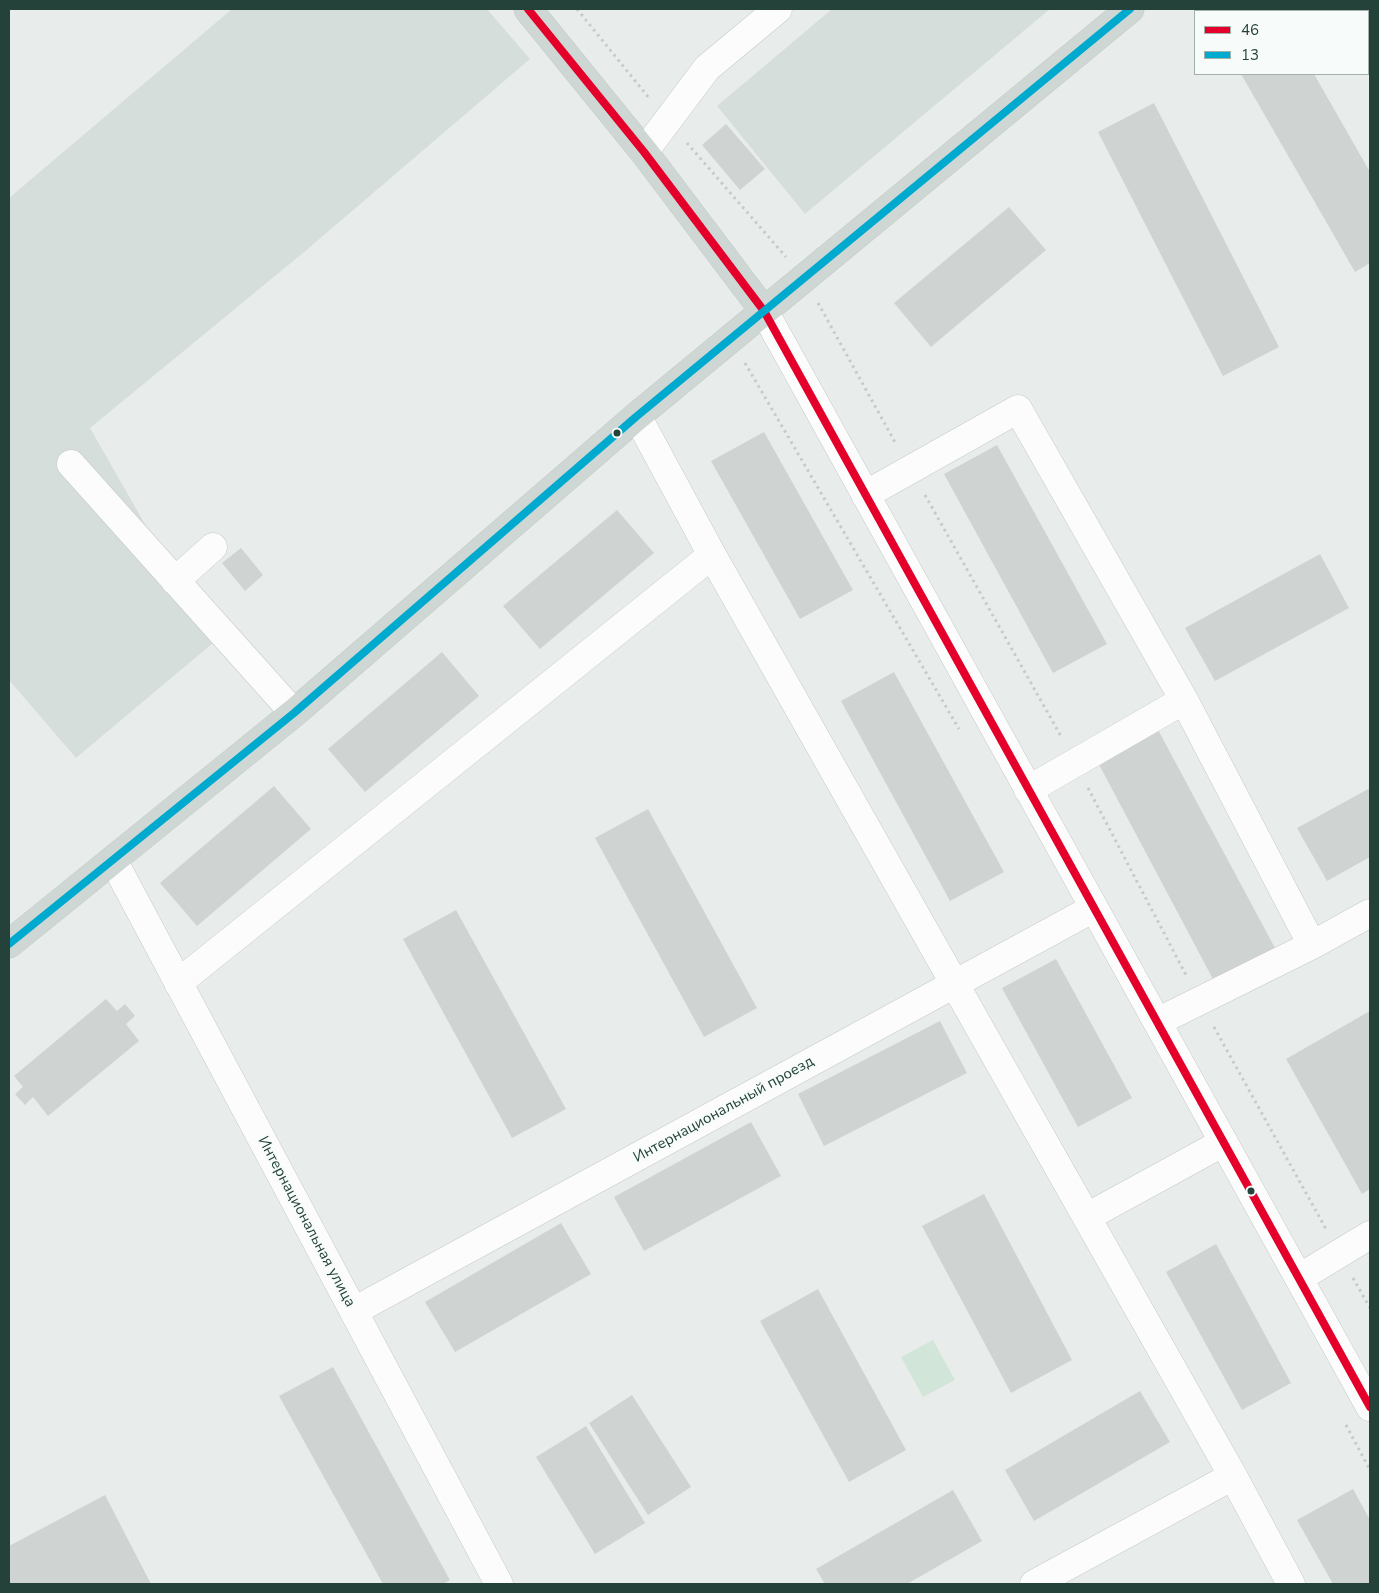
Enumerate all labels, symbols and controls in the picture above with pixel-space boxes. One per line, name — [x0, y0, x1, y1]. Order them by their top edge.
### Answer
legend — [1194, 10, 1369, 75]
text: 46 — [1241, 20, 1259, 40]
text: 13 — [1241, 45, 1259, 65]
unlabelled marker — [612, 428, 622, 438]
street label: Интернациональный проезд — [631, 1053, 817, 1167]
street label: Интернациональная улица — [253, 1134, 359, 1310]
unlabelled marker — [1246, 1186, 1256, 1196]

